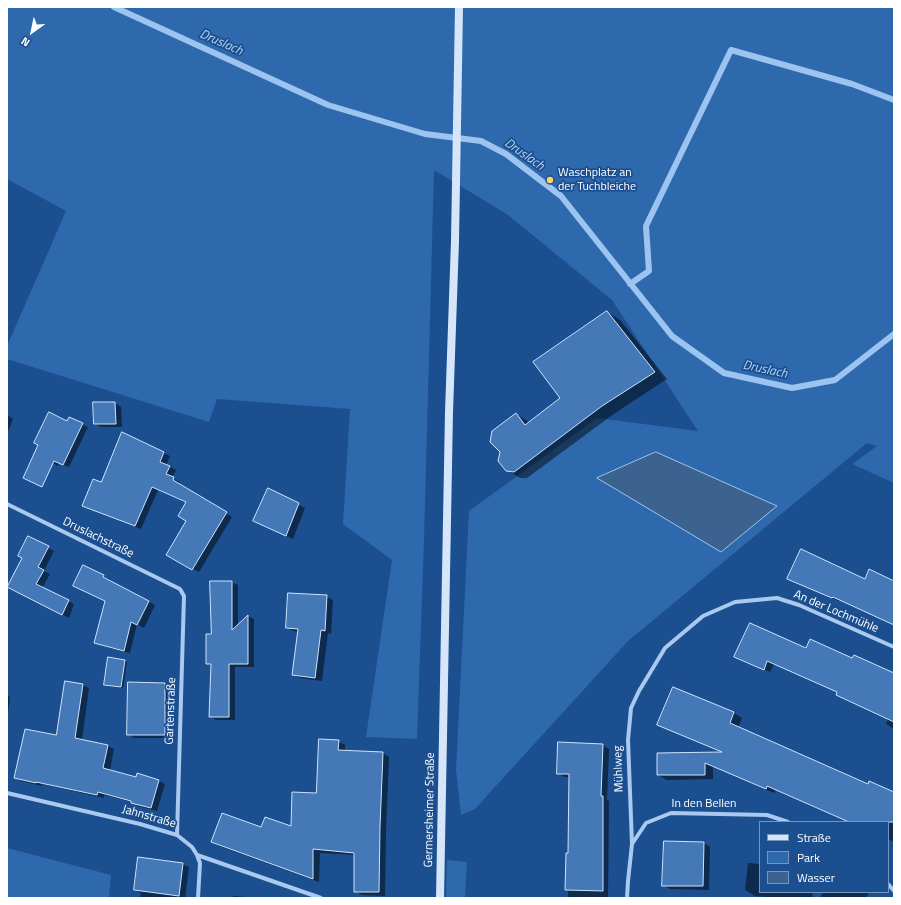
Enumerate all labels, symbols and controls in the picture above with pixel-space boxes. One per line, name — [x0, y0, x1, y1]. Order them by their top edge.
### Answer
north arrow — [12, 12, 52, 52]
water label: Druslach — [197, 27, 245, 59]
text: N — [18, 33, 33, 51]
water label: Druslach — [501, 136, 547, 174]
place label: Waschplatz an der Tuchbleiche — [558, 166, 636, 194]
marker: Waschplatz an der Tuchbleiche — [545, 175, 555, 185]
water label: Druslach — [741, 358, 789, 382]
street label: Druslachstraße — [60, 515, 136, 561]
street label: An der Lochmühle — [791, 588, 881, 636]
street label: Gartenstraße — [163, 677, 179, 745]
street label: Mühlweg — [611, 745, 627, 793]
street label: Germersheimer Straße — [422, 752, 438, 868]
street label: In den Bellen — [671, 797, 737, 811]
street label: Jahnstraße — [120, 802, 178, 832]
legend — [759, 821, 889, 893]
text: Straße — [797, 828, 831, 847]
text: Park — [797, 848, 820, 867]
text: Wasser — [797, 868, 835, 887]

